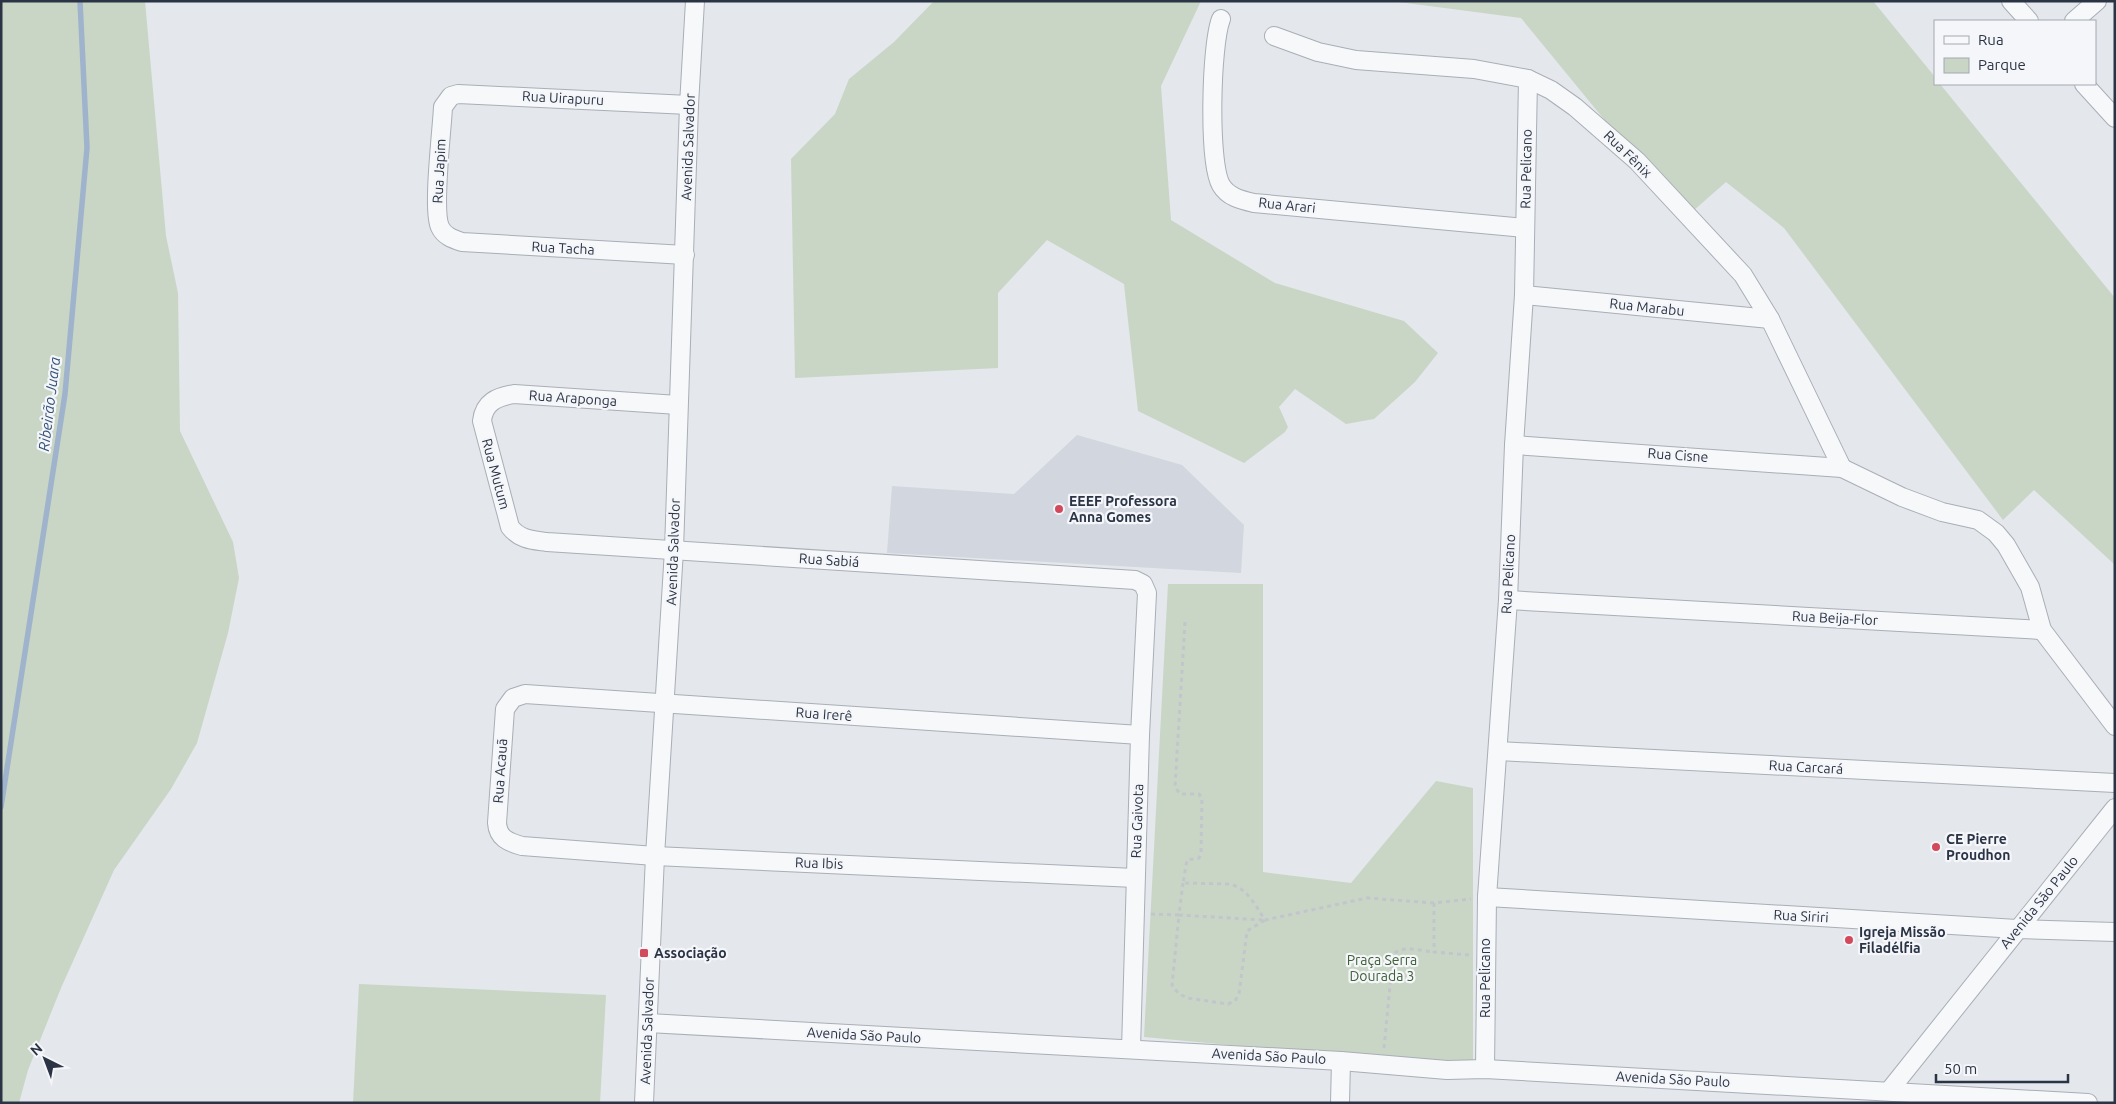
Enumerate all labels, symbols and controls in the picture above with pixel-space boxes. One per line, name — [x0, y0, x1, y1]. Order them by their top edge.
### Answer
legend — [1934, 20, 2096, 85]
text: Rua — [1978, 31, 2004, 48]
text: Parque — [1978, 56, 2026, 73]
street label: Rua Uirapuru — [522, 88, 604, 108]
street label: Avenida Salvador — [678, 92, 698, 201]
street label: Rua Fênix — [1601, 127, 1655, 181]
street label: Rua Pelicano — [1517, 129, 1535, 209]
street label: Rua Japim — [429, 138, 449, 204]
street label: Rua Arari — [1258, 194, 1316, 216]
street label: Rua Tacha — [531, 238, 595, 258]
street label: Rua Marabu — [1609, 295, 1685, 319]
water label: Ribeirão Juara — [35, 356, 63, 452]
street label: Rua Araponga — [528, 387, 618, 409]
street label: Rua Mutum — [479, 437, 513, 511]
street label: Rua Cisne — [1647, 445, 1709, 465]
place label: EEEF Professora Anna Gomes — [1069, 493, 1177, 525]
street label: Avenida Salvador — [663, 497, 683, 606]
marker: EEEF Professora Anna Gomes — [1053, 503, 1065, 515]
street label: Rua Pelicano — [1498, 534, 1518, 614]
street label: Rua Sabiá — [798, 550, 860, 570]
street label: Rua Beija-Flor — [1791, 608, 1879, 628]
street label: Rua Irerê — [795, 704, 853, 724]
street label: Rua Acauã — [490, 738, 510, 804]
street label: Rua Carcará — [1768, 757, 1844, 777]
street label: Rua Gaivota — [1128, 783, 1146, 859]
place label: CE Pierre Proudhon — [1946, 831, 2010, 863]
marker: CE Pierre Proudhon — [1930, 841, 1942, 853]
street label: Avenida São Paulo — [1997, 852, 2081, 952]
street label: Rua Ibis — [795, 854, 843, 872]
street label: Rua Siriri — [1773, 907, 1829, 925]
place label: Igreja Missão Filadélfia — [1859, 924, 1946, 956]
marker: Igreja Missão Filadélfia — [1843, 934, 1855, 946]
street label: Rua Pelicano — [1477, 938, 1493, 1018]
place label: Associação — [654, 945, 727, 962]
marker: Associação — [638, 947, 650, 959]
park label: Praça Serra Dourada 3 — [1347, 952, 1417, 984]
street label: Avenida Salvador — [637, 976, 657, 1085]
street label: Avenida São Paulo — [806, 1024, 922, 1046]
north arrow — [20, 1034, 70, 1084]
text: N — [27, 1040, 46, 1059]
street label: Avenida São Paulo — [1211, 1045, 1327, 1067]
scale bar — [1936, 1052, 2068, 1084]
text: 50 m — [1944, 1060, 1977, 1077]
street label: Avenida São Paulo — [1615, 1068, 1731, 1090]

